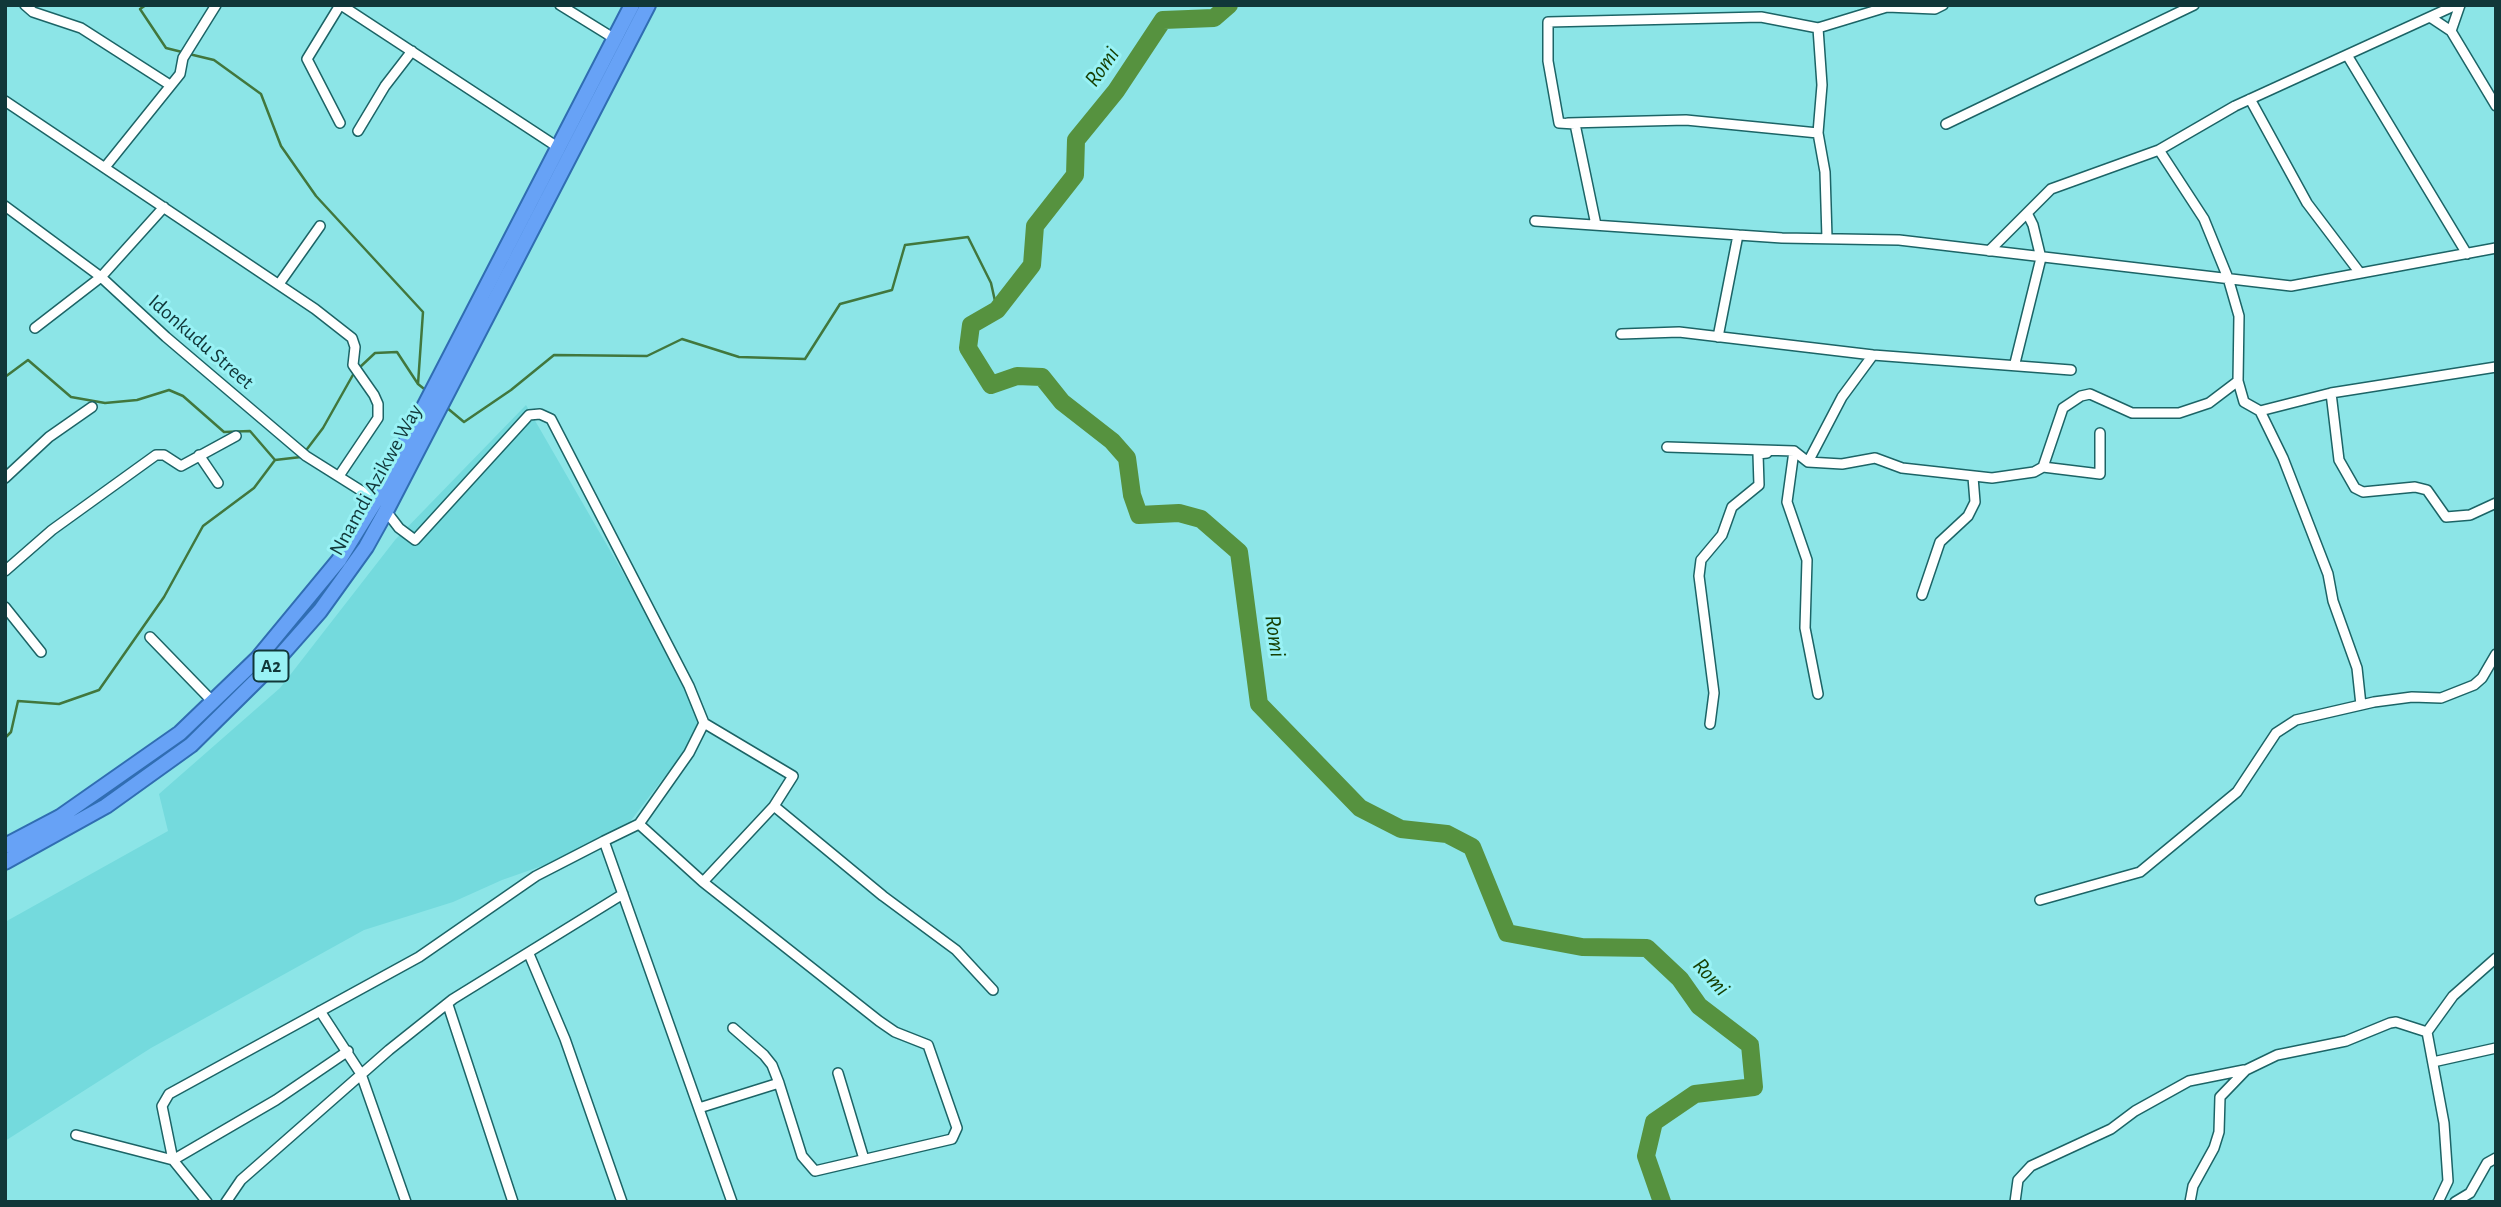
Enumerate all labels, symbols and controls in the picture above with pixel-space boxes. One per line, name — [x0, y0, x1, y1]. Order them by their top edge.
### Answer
water label: Romi — [1079, 42, 1125, 92]
street label: Idonkudu Street — [143, 289, 259, 395]
street label: Nnamdi Azikwe Way — [324, 400, 428, 560]
water label: Romi — [1258, 613, 1292, 659]
road number: A2 — [254, 650, 288, 681]
water label: Romi — [1687, 952, 1735, 1002]

